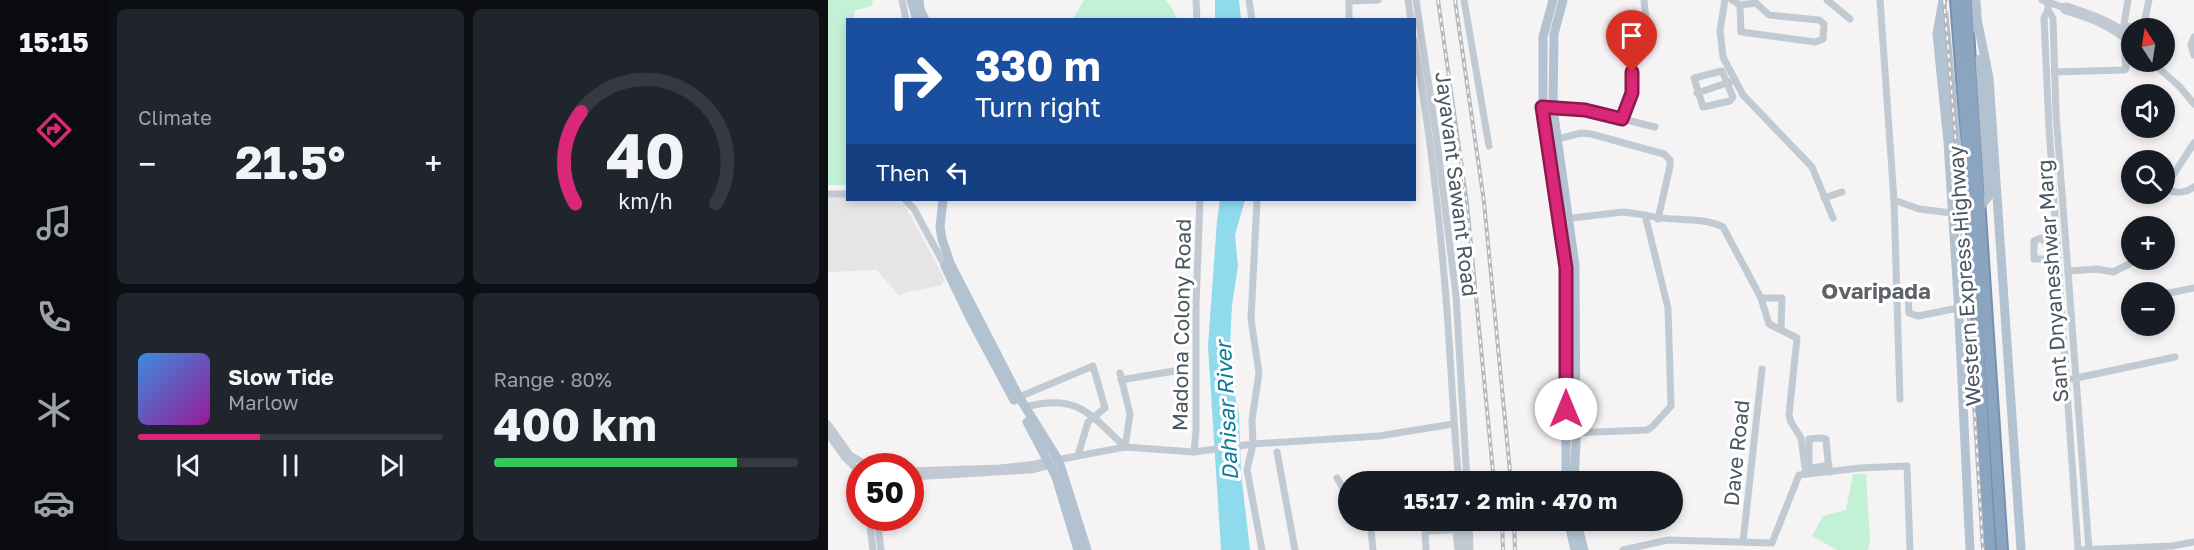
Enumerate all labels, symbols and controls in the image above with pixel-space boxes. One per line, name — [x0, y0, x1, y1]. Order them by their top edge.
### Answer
pin — [1606, 10, 1657, 72]
north arrow — [2121, 18, 2175, 72]
map controls — [2121, 18, 2175, 336]
icon: arrive — [1615, 19, 1648, 52]
text: 15:15 — [19, 26, 89, 58]
text: 330 m — [975, 40, 1101, 90]
icon: right — [876, 42, 954, 120]
street label: Jayavant Sawant Road — [1430, 70, 1484, 298]
button: sound — [2121, 84, 2175, 138]
text: Turn right — [975, 91, 1101, 123]
text: Climate — [138, 105, 212, 129]
icon: directions — [33, 109, 75, 151]
text: 40 — [606, 117, 686, 192]
text: 21.5° — [235, 135, 345, 189]
text: − — [138, 144, 156, 183]
text: + — [424, 144, 443, 183]
street label: Western Express Highway — [1942, 144, 1986, 407]
button: search — [2121, 150, 2175, 204]
icon: left — [941, 156, 974, 189]
text: Then — [876, 159, 929, 186]
street label: Sant Dnyaneshwar Marg — [2031, 159, 2073, 403]
text: km/h — [618, 188, 673, 214]
icon: music — [33, 202, 75, 244]
button: + — [2121, 216, 2175, 270]
street label: Madona Colony Road — [1166, 219, 1196, 431]
district label: Ovaripada — [1821, 277, 1931, 304]
button: − — [2121, 282, 2175, 336]
icon: phone — [33, 296, 75, 338]
water label: Dahisar River — [1209, 337, 1243, 481]
text: Slow Tide — [228, 363, 334, 390]
text: Range · 80% — [494, 367, 612, 391]
position arrow — [1534, 377, 1598, 441]
icon: climate — [33, 389, 75, 431]
text: Marlow — [228, 390, 299, 414]
text: 400 km — [494, 397, 657, 451]
street label: Dave Road — [1718, 399, 1754, 507]
icon: previous — [172, 449, 205, 482]
icon: pause — [274, 449, 307, 482]
icon: next — [375, 449, 408, 482]
speed limit sign: 50 — [846, 453, 924, 531]
icon: car — [33, 482, 75, 524]
text: 15:17 · 2 min · 470 m — [1404, 487, 1617, 514]

